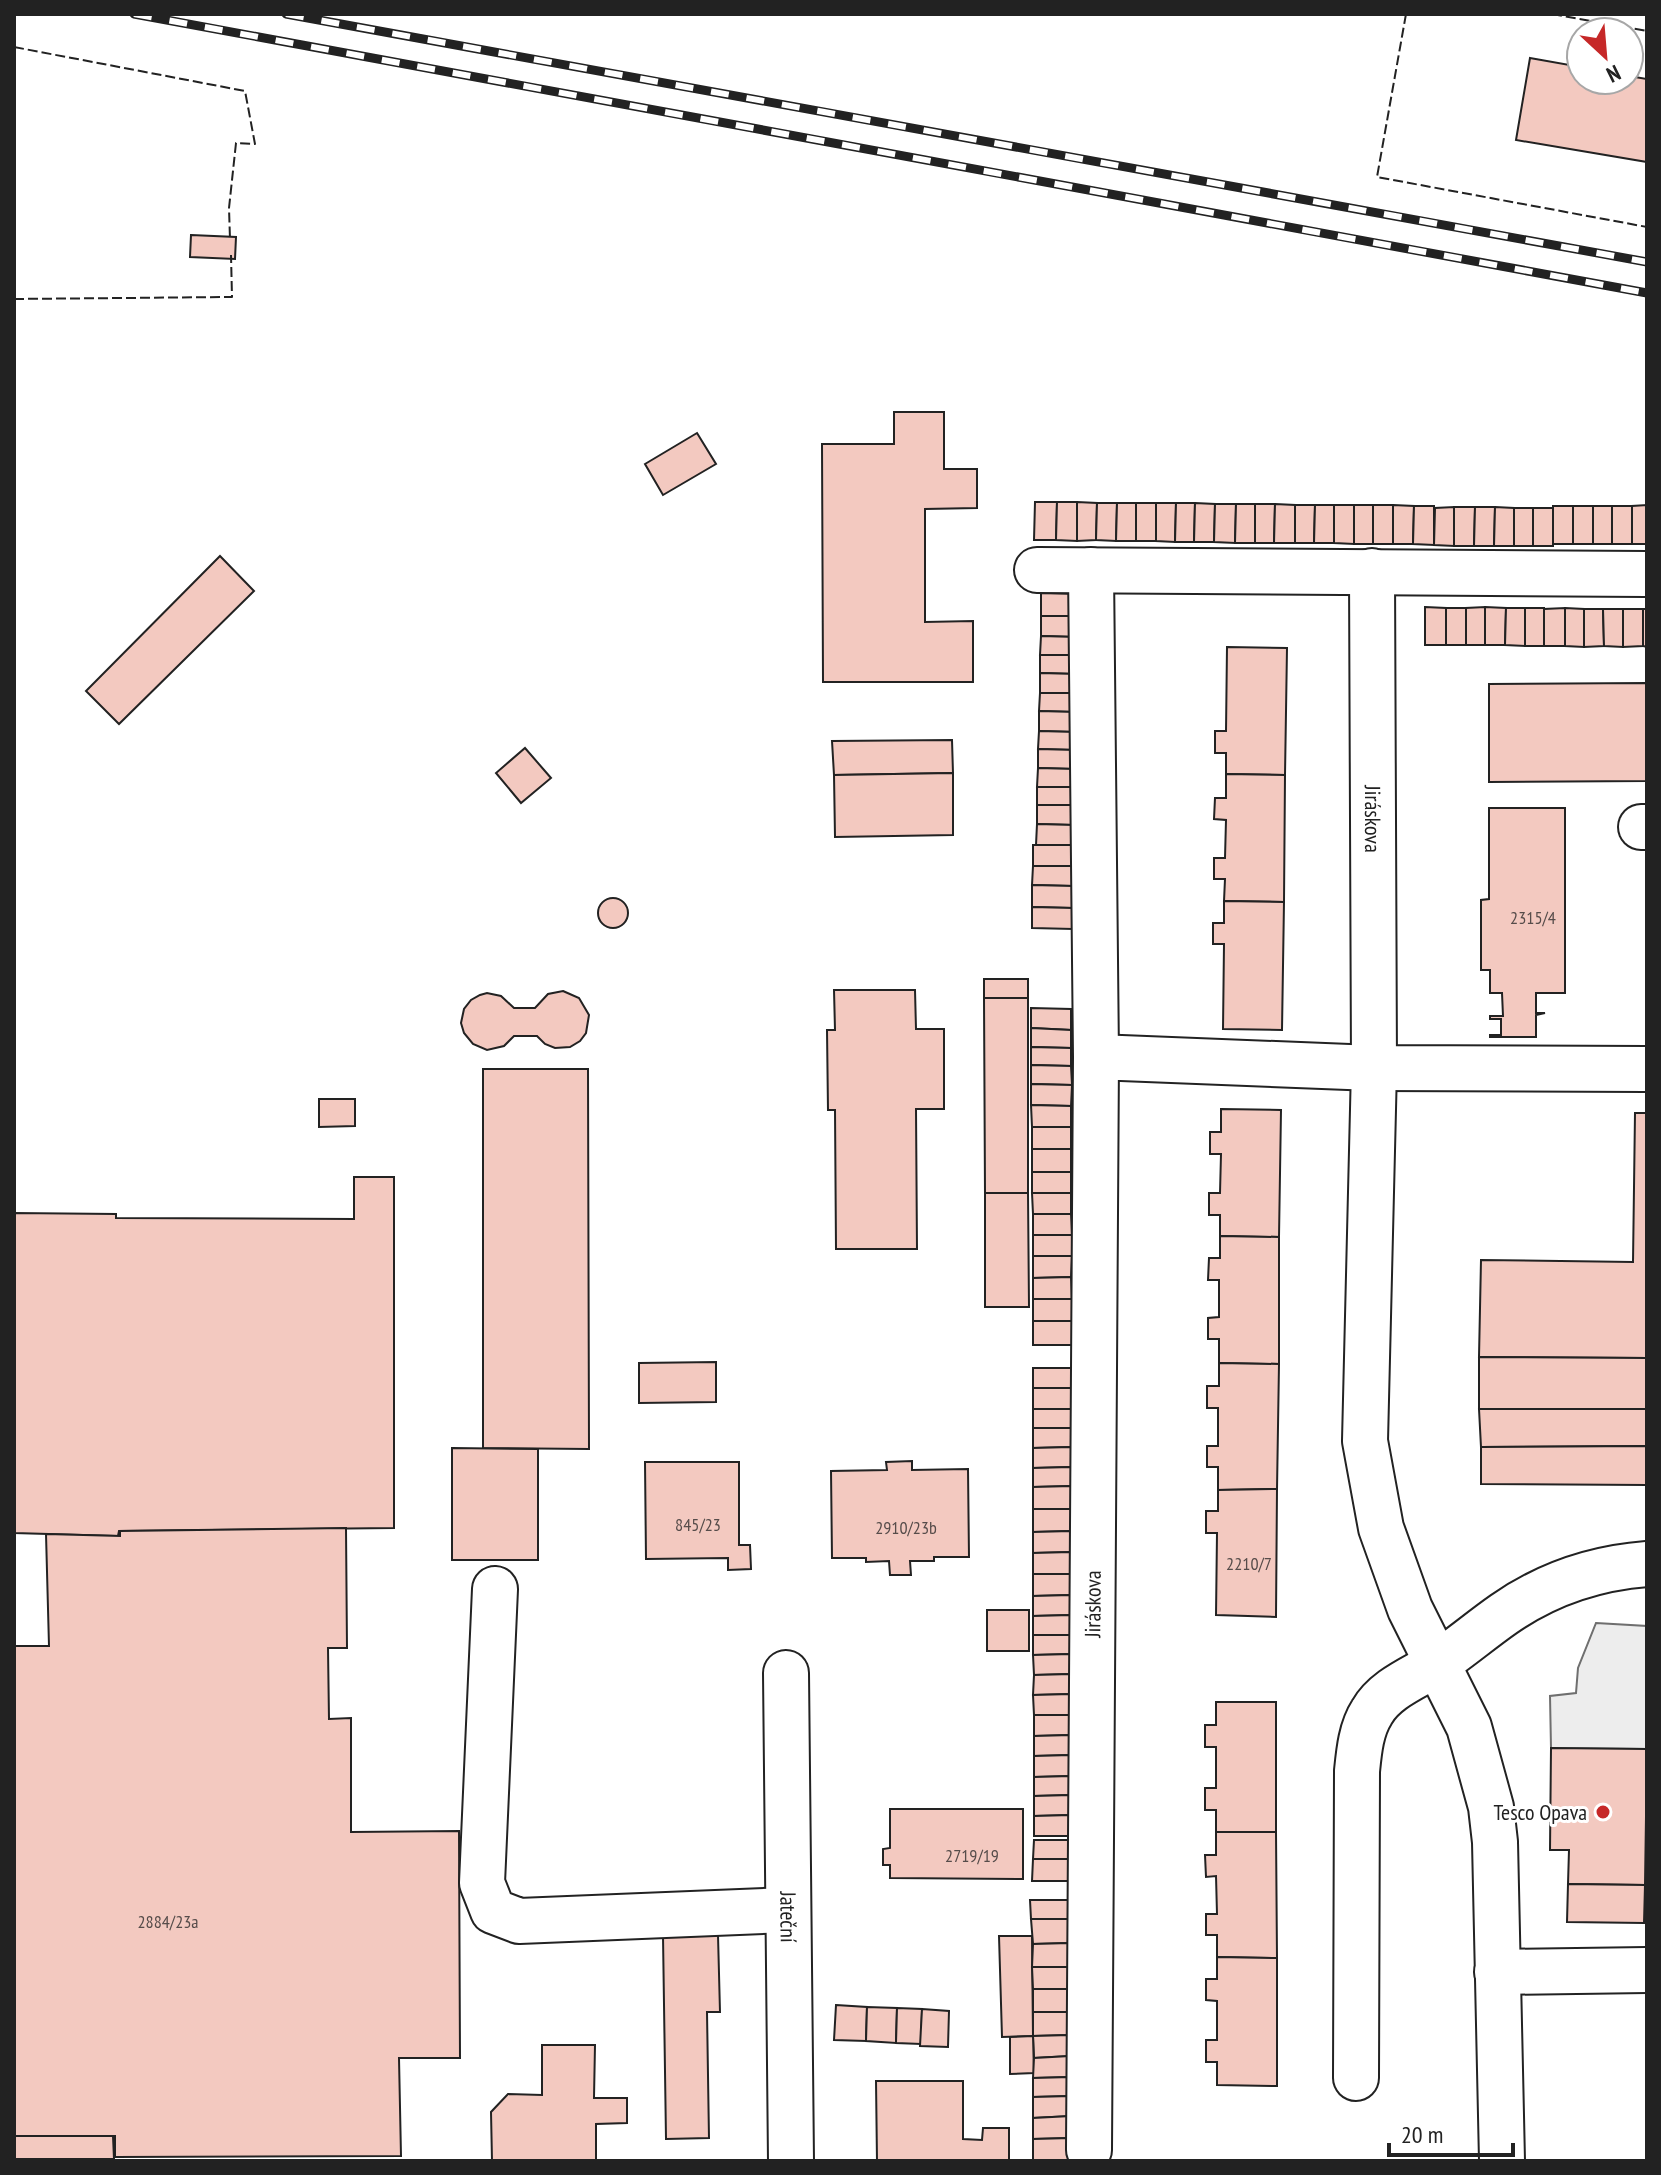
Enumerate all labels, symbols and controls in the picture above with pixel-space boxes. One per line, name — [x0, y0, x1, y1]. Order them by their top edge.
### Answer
north arrow — [1565, 16, 1645, 96]
text: N — [1602, 59, 1625, 89]
street label: Jiráskova — [1359, 784, 1387, 853]
house number: 2315/4 — [1510, 906, 1556, 929]
house number: 845/23 — [675, 1513, 721, 1536]
house number: 2910/23b — [875, 1516, 937, 1539]
house number: 2210/7 — [1226, 1552, 1272, 1575]
street label: Jiráskova — [1078, 1570, 1107, 1639]
place label: Tesco Opava — [1493, 1798, 1587, 1826]
marker: Tesco Opava — [1594, 1803, 1612, 1821]
house number: 2719/19 — [945, 1844, 999, 1867]
street label: Jateční — [774, 1890, 803, 1943]
house number: 2884/23a — [137, 1910, 199, 1933]
scale bar — [1389, 2107, 1513, 2157]
text: 20 m — [1401, 2119, 1443, 2150]

